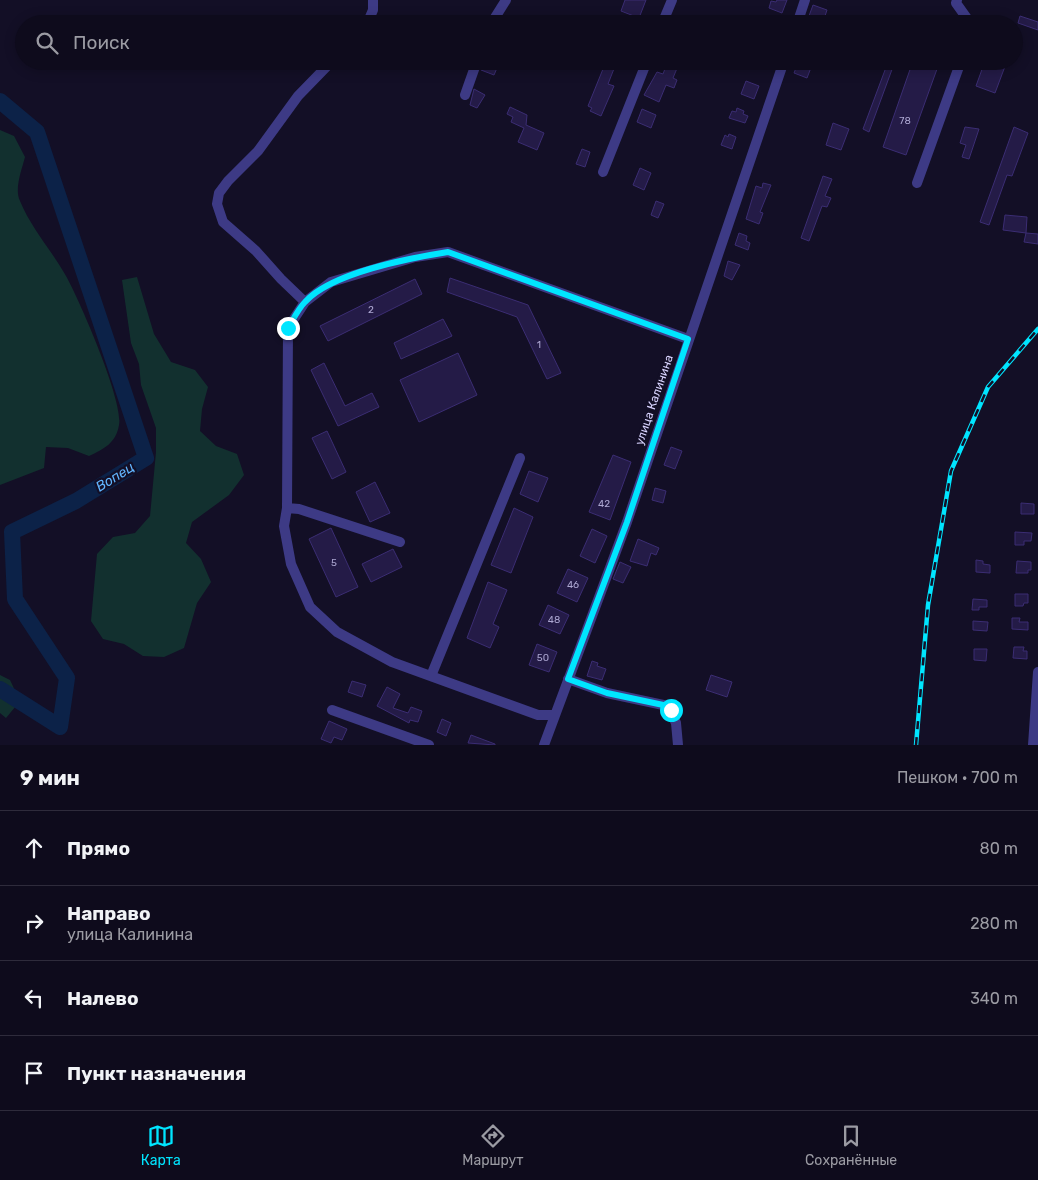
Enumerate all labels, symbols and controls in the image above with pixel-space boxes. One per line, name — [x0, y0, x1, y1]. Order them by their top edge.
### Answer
search box — [15, 15, 1023, 70]
icon: search — [33, 29, 61, 57]
text: Поиск — [73, 31, 130, 54]
house number: 78 — [899, 115, 911, 127]
house number: 2 — [368, 304, 374, 316]
route end — [277, 317, 300, 340]
house number: 1 — [537, 339, 541, 351]
street label: улица Калинина — [632, 353, 676, 447]
water label: Вопец — [93, 458, 138, 495]
house number: 42 — [598, 498, 610, 510]
house number: 5 — [331, 557, 337, 569]
house number: 46 — [567, 579, 579, 591]
house number: 48 — [548, 614, 560, 626]
house number: 50 — [537, 652, 549, 664]
route start — [660, 699, 683, 722]
text: 9 мин — [20, 765, 80, 790]
text: Пешком · 700 m — [897, 768, 1018, 787]
icon: ahead — [20, 834, 48, 862]
text: Прямо — [67, 837, 130, 860]
text: 80 m — [980, 839, 1018, 858]
text: Направо — [67, 902, 151, 925]
icon: right — [20, 909, 48, 937]
text: 280 m — [970, 914, 1018, 933]
text: улица Калинина — [67, 925, 193, 944]
icon: left — [20, 984, 48, 1012]
text: Налево — [67, 987, 139, 1010]
text: 340 m — [970, 989, 1018, 1008]
icon: arrive — [20, 1059, 48, 1087]
text: Пункт назначения — [67, 1062, 246, 1085]
tab: Карта — [141, 1122, 181, 1169]
tab: Маршрут — [462, 1122, 523, 1169]
tab: Сохранённые — [805, 1122, 897, 1169]

